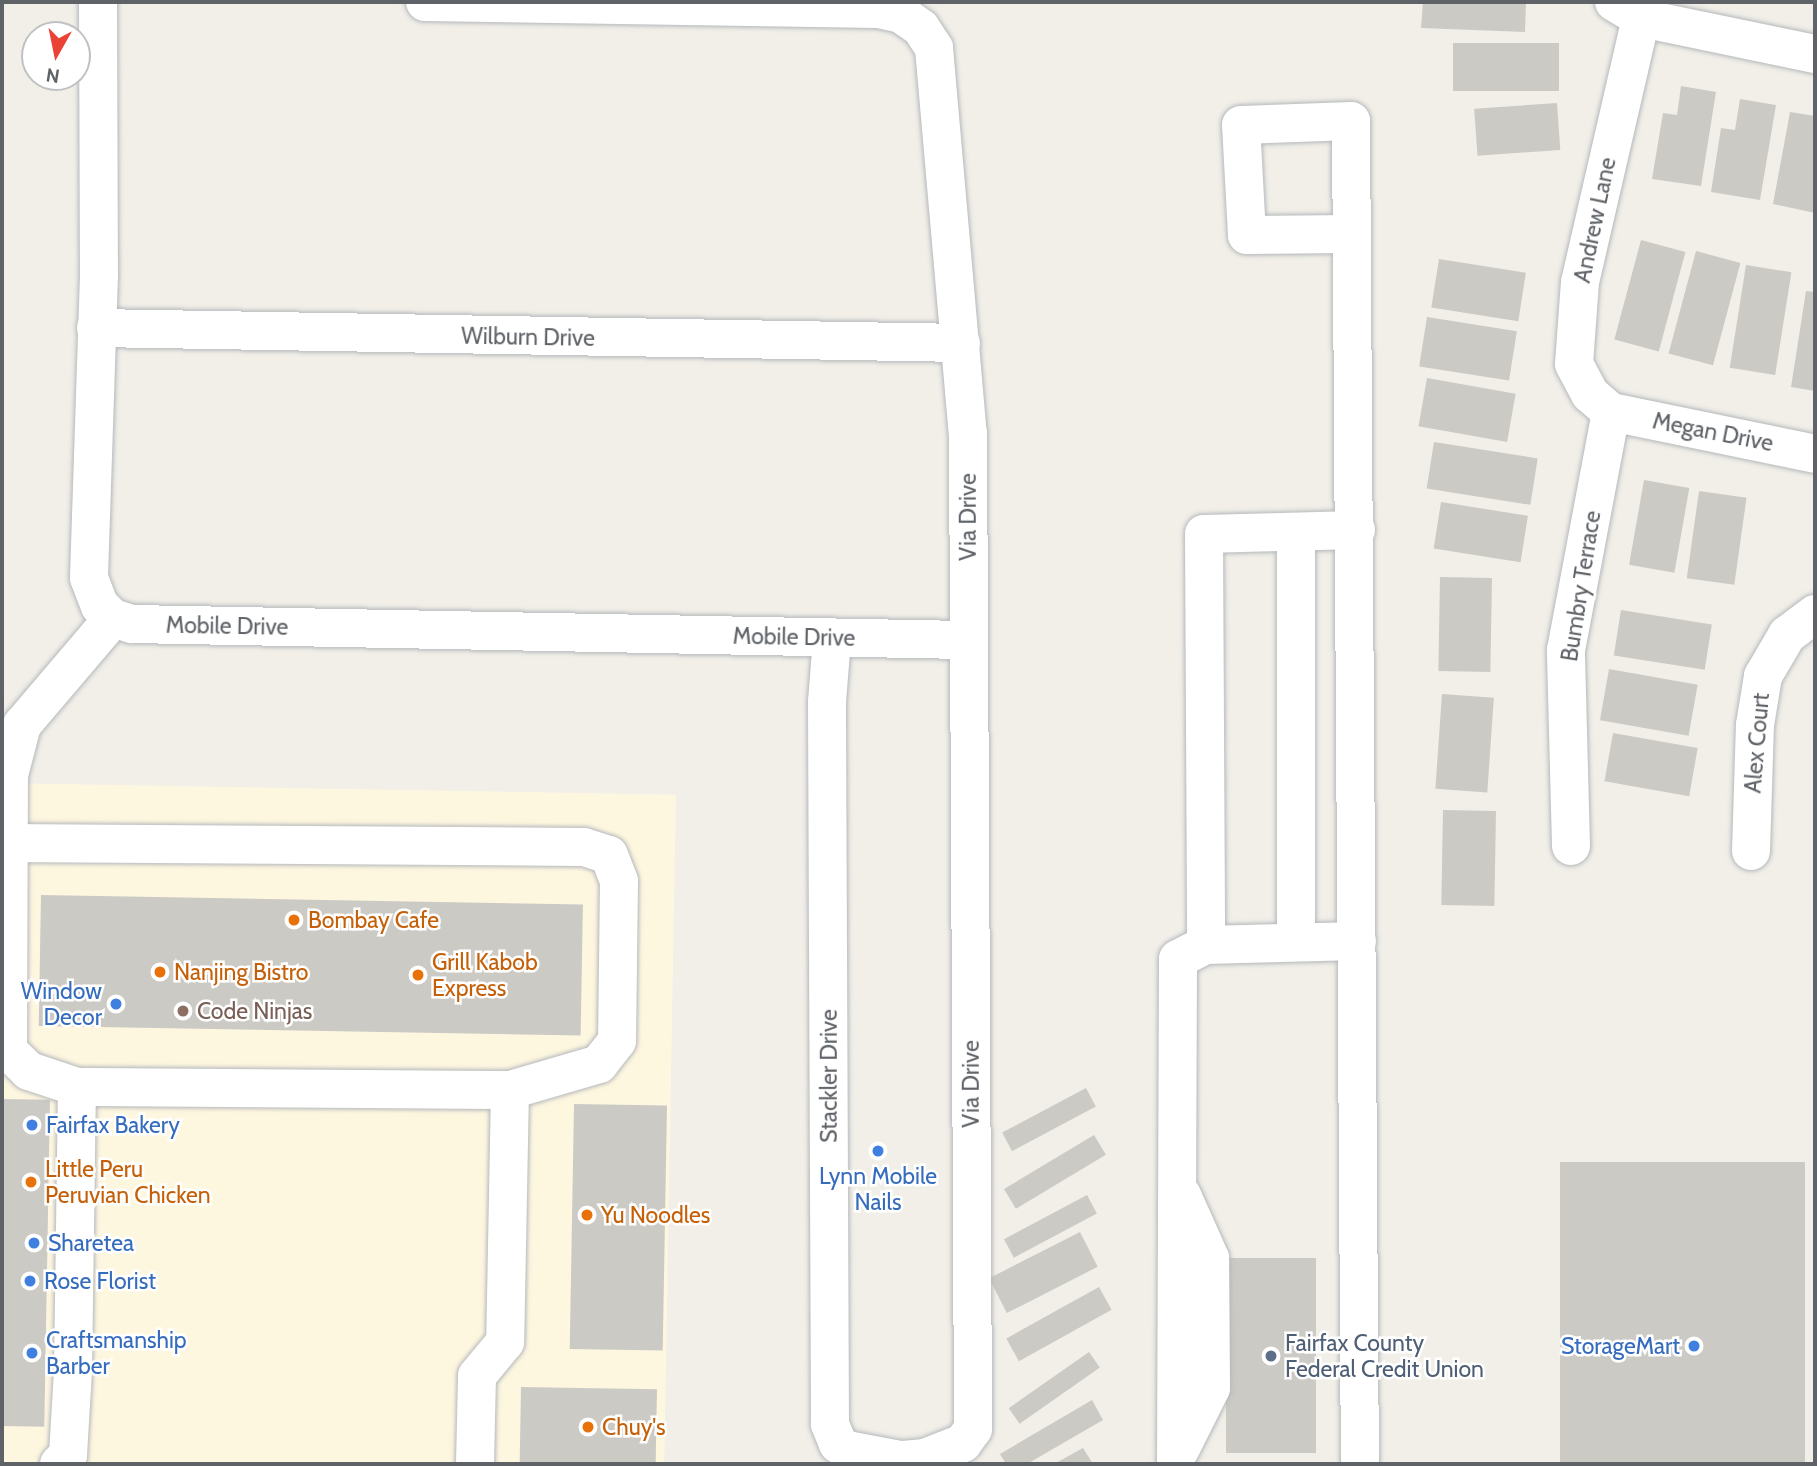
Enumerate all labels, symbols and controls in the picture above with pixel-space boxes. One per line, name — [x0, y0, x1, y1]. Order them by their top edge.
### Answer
north arrow — [21, 21, 91, 91]
text: N — [45, 63, 61, 88]
street label: Andrew Lane — [1568, 155, 1622, 285]
street label: Wilburn Drive — [461, 322, 595, 352]
street label: Megan Drive — [1650, 407, 1776, 457]
street label: Via Drive — [954, 473, 982, 561]
street label: Bumbry Terrace — [1555, 509, 1607, 663]
street label: Mobile Drive — [165, 611, 289, 641]
street label: Mobile Drive — [732, 622, 856, 652]
street label: Alex Court — [1739, 692, 1775, 794]
place label: Bombay Cafe — [308, 906, 439, 934]
marker: Bombay Cafe — [286, 912, 302, 928]
place label: Grill Kabob Express — [432, 948, 538, 1002]
place label: Nanjing Bistro — [174, 958, 308, 986]
marker: Nanjing Bistro — [152, 964, 168, 980]
marker: Grill Kabob Express — [410, 967, 426, 983]
place label: Window Decor — [21, 977, 102, 1031]
marker: Window Decor — [108, 996, 124, 1012]
place label: Code Ninjas — [197, 997, 312, 1025]
marker: Code Ninjas — [175, 1003, 191, 1019]
street label: Stackler Drive — [815, 1009, 843, 1143]
street label: Via Drive — [957, 1040, 985, 1128]
place label: Fairfax Bakery — [46, 1111, 180, 1139]
marker: Fairfax Bakery — [24, 1117, 40, 1133]
marker: Lynn Mobile Nails — [870, 1143, 886, 1159]
place label: Little Peru Peruvian Chicken — [45, 1155, 211, 1209]
place label: Lynn Mobile Nails — [819, 1162, 937, 1216]
marker: Little Peru Peruvian Chicken — [23, 1174, 39, 1190]
place label: Yu Noodles — [601, 1201, 710, 1229]
marker: Yu Noodles — [579, 1207, 595, 1223]
place label: Sharetea — [48, 1229, 134, 1257]
marker: Sharetea — [26, 1235, 42, 1251]
place label: Rose Florist — [44, 1267, 156, 1295]
marker: Rose Florist — [22, 1273, 38, 1289]
place label: Craftsmanship Barber — [46, 1326, 187, 1380]
place label: Fairfax County Federal Credit Union — [1285, 1329, 1484, 1383]
place label: StorageMart — [1561, 1332, 1680, 1360]
marker: StorageMart — [1686, 1338, 1702, 1354]
marker: Craftsmanship Barber — [24, 1345, 40, 1361]
marker: Fairfax County Federal Credit Union — [1263, 1348, 1279, 1364]
place label: Chuy's — [602, 1413, 666, 1441]
marker: Chuy's — [580, 1419, 596, 1435]

